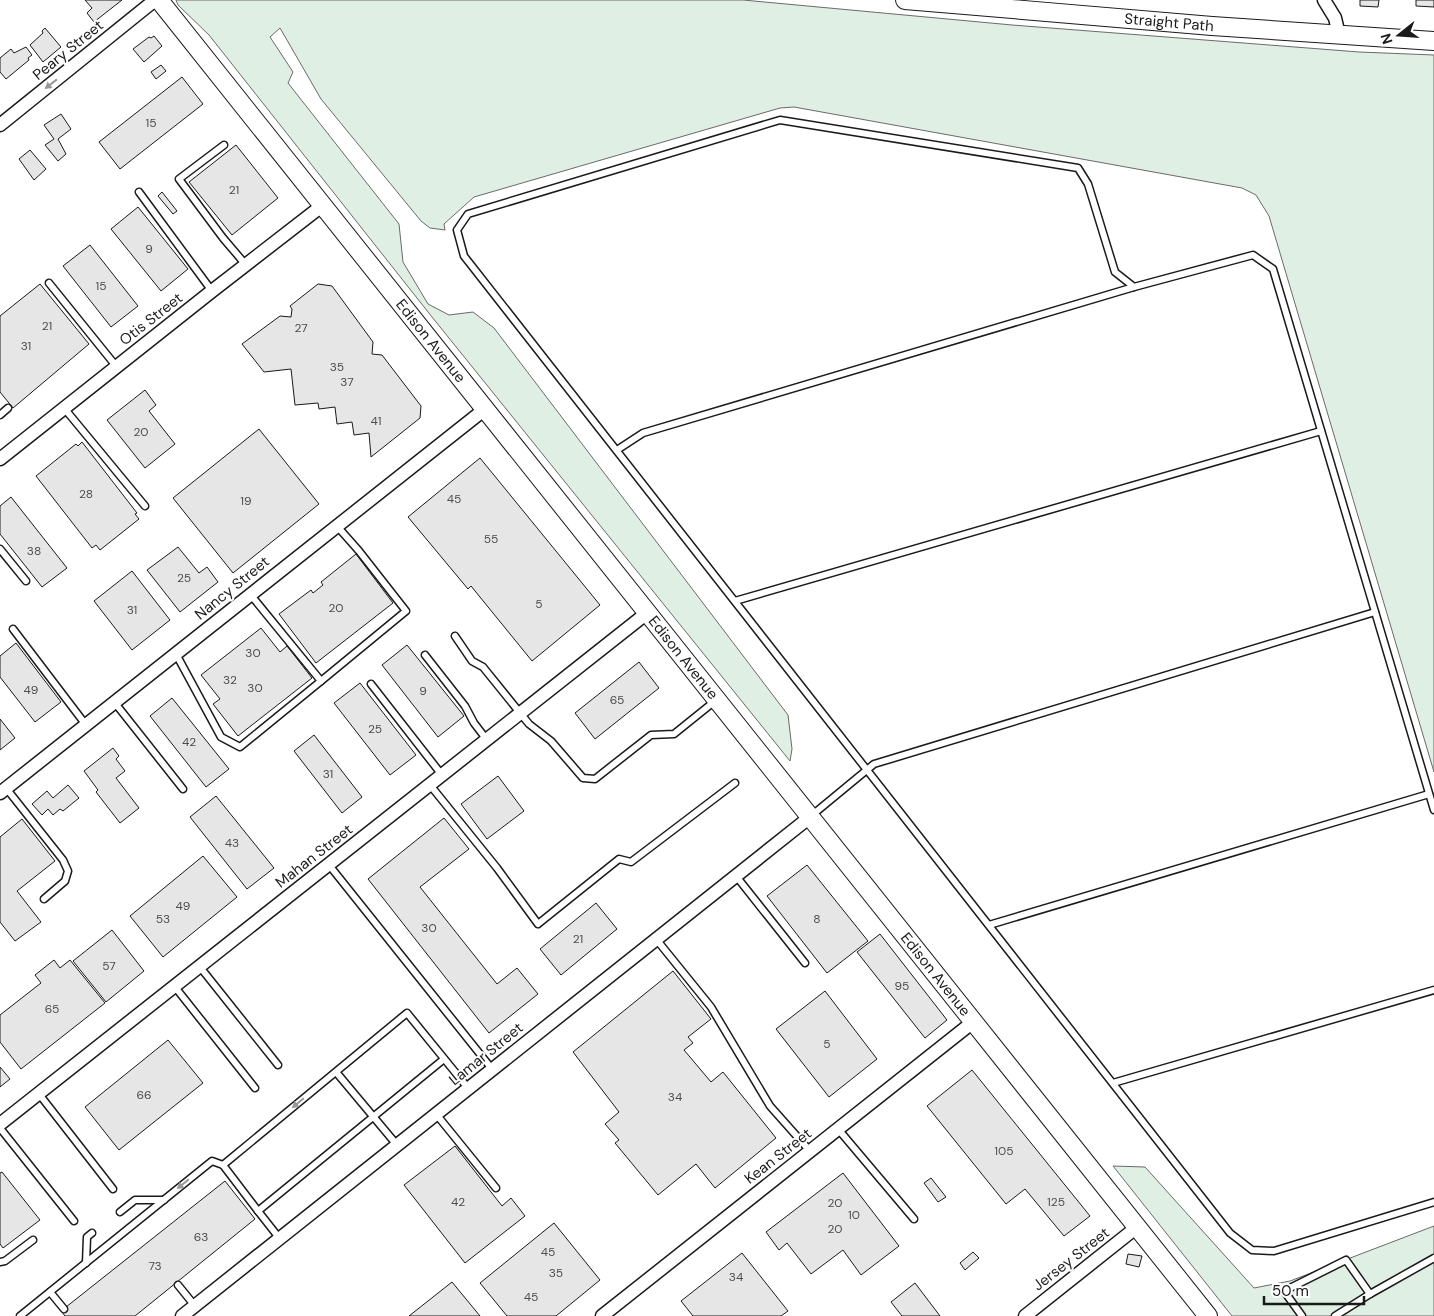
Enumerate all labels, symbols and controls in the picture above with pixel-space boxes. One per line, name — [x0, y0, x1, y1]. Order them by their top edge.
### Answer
street label: Straight Path — [1124, 9, 1215, 36]
north arrow — [1374, 10, 1424, 60]
street label: Peary Street — [29, 15, 108, 85]
text: N — [1376, 31, 1397, 46]
one-way arrow — [45, 78, 58, 89]
house number: 15 — [145, 115, 157, 131]
house number: 21 — [229, 182, 239, 198]
house number: 9 — [145, 241, 153, 257]
house number: 15 — [95, 278, 107, 294]
street label: Otis Street — [115, 288, 187, 350]
street label: Edison Avenue — [391, 295, 470, 387]
house number: 21 — [42, 318, 52, 334]
house number: 27 — [294, 320, 308, 336]
house number: 31 — [21, 338, 31, 354]
house number: 35 — [330, 359, 344, 375]
house number: 37 — [340, 374, 354, 390]
house number: 41 — [370, 413, 382, 429]
house number: 20 — [133, 424, 149, 440]
house number: 28 — [79, 486, 93, 502]
house number: 45 — [447, 491, 461, 507]
house number: 19 — [240, 493, 252, 509]
house number: 55 — [484, 531, 498, 547]
house number: 38 — [27, 543, 41, 559]
street label: Nancy Street — [191, 552, 274, 624]
house number: 25 — [177, 570, 191, 586]
house number: 5 — [535, 596, 543, 612]
house number: 20 — [328, 600, 344, 616]
house number: 31 — [127, 602, 137, 618]
street label: Edison Avenue — [644, 612, 723, 704]
house number: 30 — [245, 645, 261, 661]
house number: 32 — [223, 672, 237, 688]
house number: 30 — [247, 680, 263, 696]
house number: 49 — [24, 682, 38, 698]
house number: 9 — [419, 683, 427, 699]
house number: 65 — [610, 692, 624, 708]
house number: 25 — [368, 721, 382, 737]
house number: 42 — [182, 734, 196, 750]
house number: 31 — [323, 766, 333, 782]
street label: Mahan Street — [271, 820, 357, 892]
house number: 43 — [225, 835, 239, 851]
house number: 49 — [176, 898, 190, 914]
house number: 53 — [156, 911, 170, 927]
house number: 8 — [813, 911, 821, 927]
house number: 30 — [421, 920, 437, 936]
street label: Edison Avenue — [896, 928, 975, 1020]
house number: 21 — [573, 931, 583, 947]
house number: 57 — [102, 958, 116, 974]
house number: 95 — [895, 978, 909, 994]
house number: 65 — [45, 1001, 59, 1017]
street label: Lamar Street — [445, 1018, 527, 1090]
house number: 5 — [823, 1036, 831, 1052]
house number: 66 — [136, 1087, 152, 1103]
house number: 34 — [668, 1089, 682, 1105]
one-way arrow — [292, 1097, 305, 1108]
street label: Kean Street — [740, 1123, 816, 1189]
house number: 105 — [994, 1143, 1014, 1159]
one-way arrow — [177, 1179, 190, 1190]
house number: 42 — [451, 1194, 465, 1210]
house number: 125 — [1047, 1194, 1065, 1210]
house number: 20 — [827, 1195, 843, 1211]
house number: 10 — [848, 1207, 860, 1223]
house number: 20 — [827, 1221, 843, 1237]
street label: Jersey Street — [1029, 1223, 1114, 1295]
house number: 63 — [194, 1229, 208, 1245]
house number: 45 — [541, 1244, 555, 1260]
house number: 73 — [148, 1258, 162, 1274]
house number: 35 — [549, 1265, 563, 1281]
house number: 34 — [729, 1269, 743, 1285]
scale bar — [1264, 1274, 1364, 1306]
text: 50 m — [1272, 1281, 1309, 1301]
house number: 45 — [524, 1289, 538, 1305]

